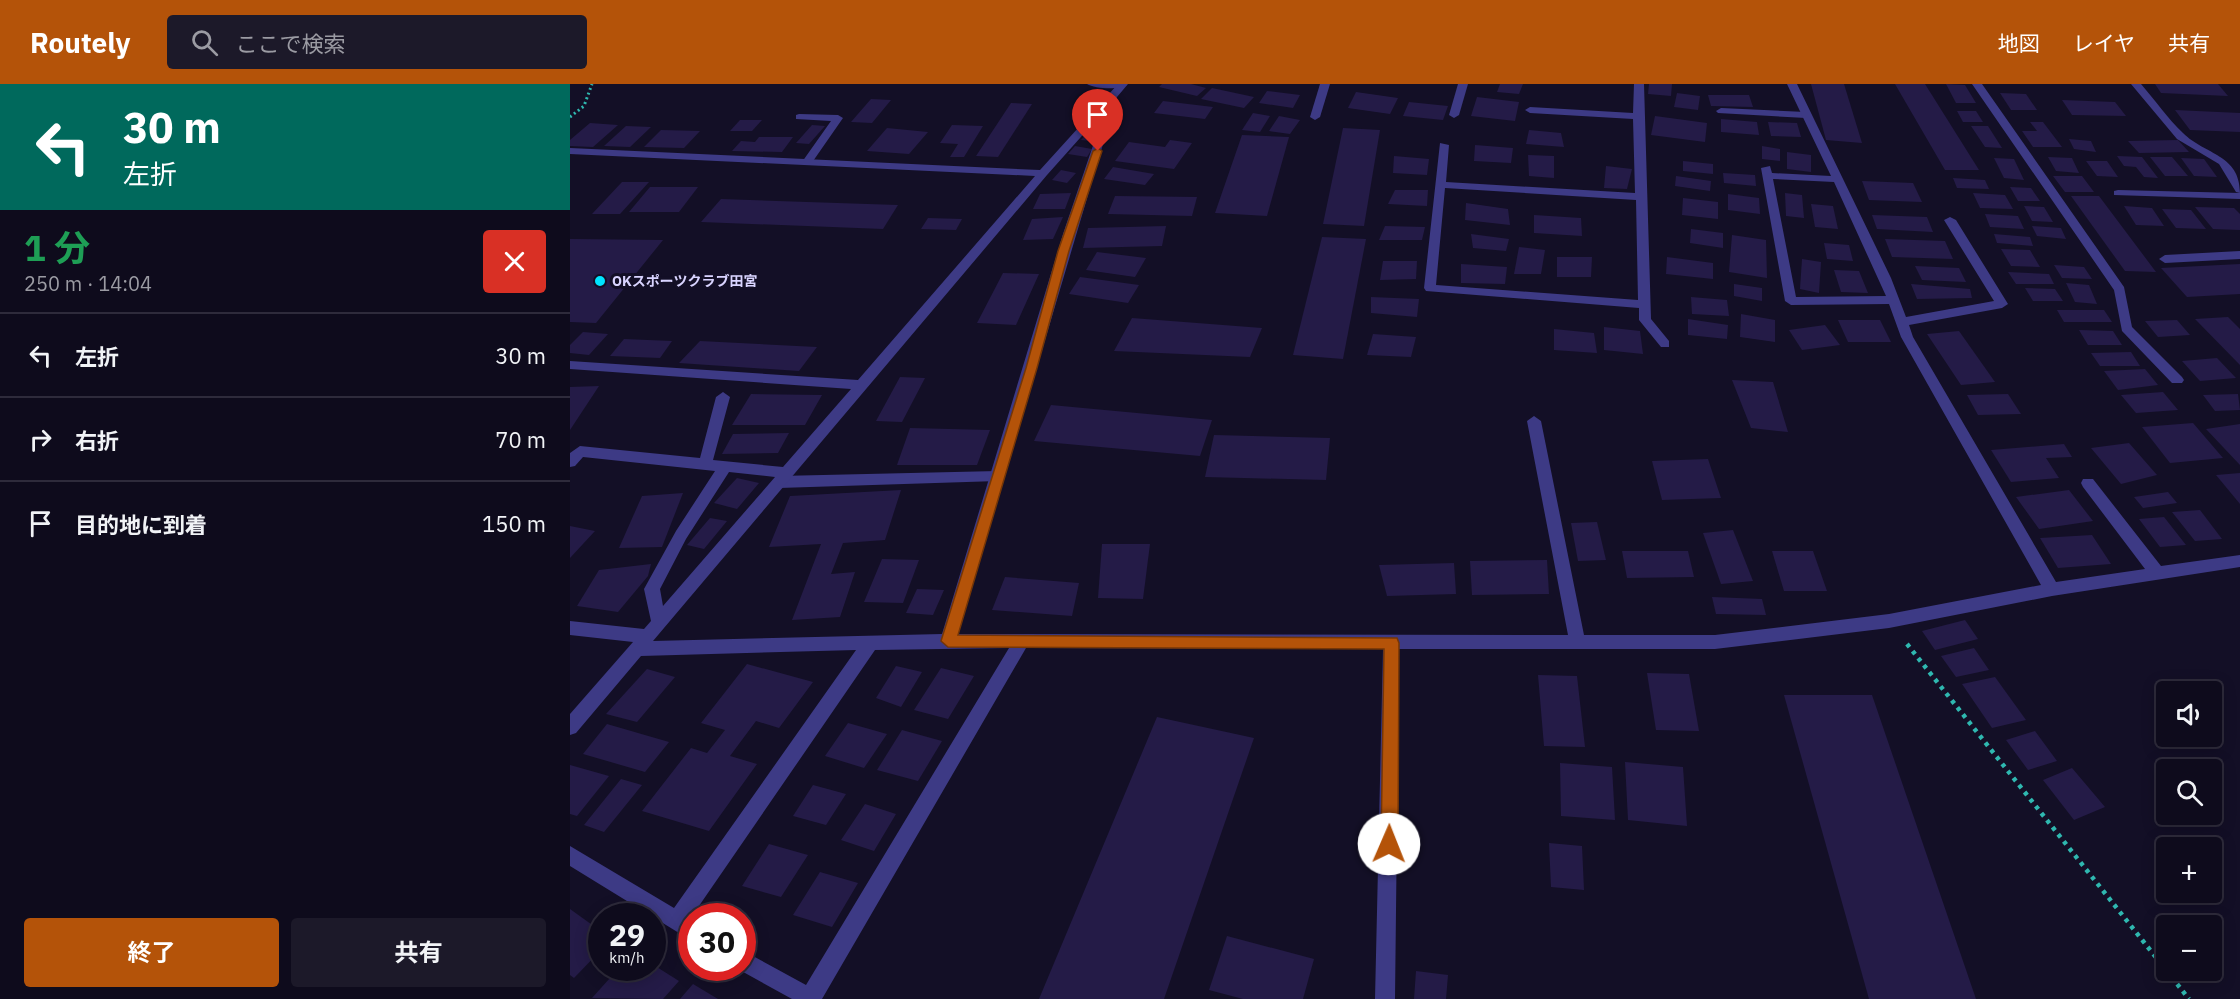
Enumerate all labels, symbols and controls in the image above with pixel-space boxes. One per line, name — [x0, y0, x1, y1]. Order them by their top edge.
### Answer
search box — [167, 15, 587, 69]
text: Routely — [30, 24, 131, 61]
icon: search — [188, 26, 221, 59]
text: ここで検索 — [236, 29, 346, 58]
text: 地図 — [1998, 29, 2040, 57]
text: レイヤ — [2073, 29, 2135, 57]
text: 共有 — [2168, 29, 2210, 57]
pin — [1072, 89, 1123, 151]
icon: arrive — [1081, 98, 1114, 131]
text: 30 m — [123, 100, 221, 155]
icon: left — [24, 108, 102, 186]
text: 左折 — [123, 156, 177, 191]
text: 1 分 — [24, 224, 90, 271]
button: close — [483, 230, 546, 293]
text: 250 m · 14:04 — [24, 270, 152, 297]
place label: OKスポーツクラブ田宮 — [612, 272, 757, 290]
marker: OKスポーツクラブ田宮 — [593, 274, 607, 288]
icon: left — [24, 339, 57, 372]
text: 30 m — [495, 341, 546, 370]
text: 左折 — [75, 342, 119, 371]
icon: right — [24, 423, 57, 456]
text: 70 m — [495, 425, 546, 454]
text: 右折 — [75, 426, 119, 455]
icon: arrive — [24, 507, 57, 540]
text: 150 m — [482, 509, 546, 538]
text: 目的地に到着 — [75, 510, 207, 539]
map controls — [2156, 681, 2222, 981]
button: sound — [2156, 681, 2222, 747]
button: search — [2156, 759, 2222, 825]
position arrow — [1357, 812, 1421, 876]
button: + — [2156, 837, 2222, 903]
speed limit sign: 30 — [678, 903, 756, 981]
text: 29 — [609, 915, 645, 954]
button: − — [2156, 915, 2222, 981]
button: 終了 — [24, 918, 279, 987]
button: 共有 — [291, 918, 546, 987]
text: km/h — [609, 948, 645, 967]

